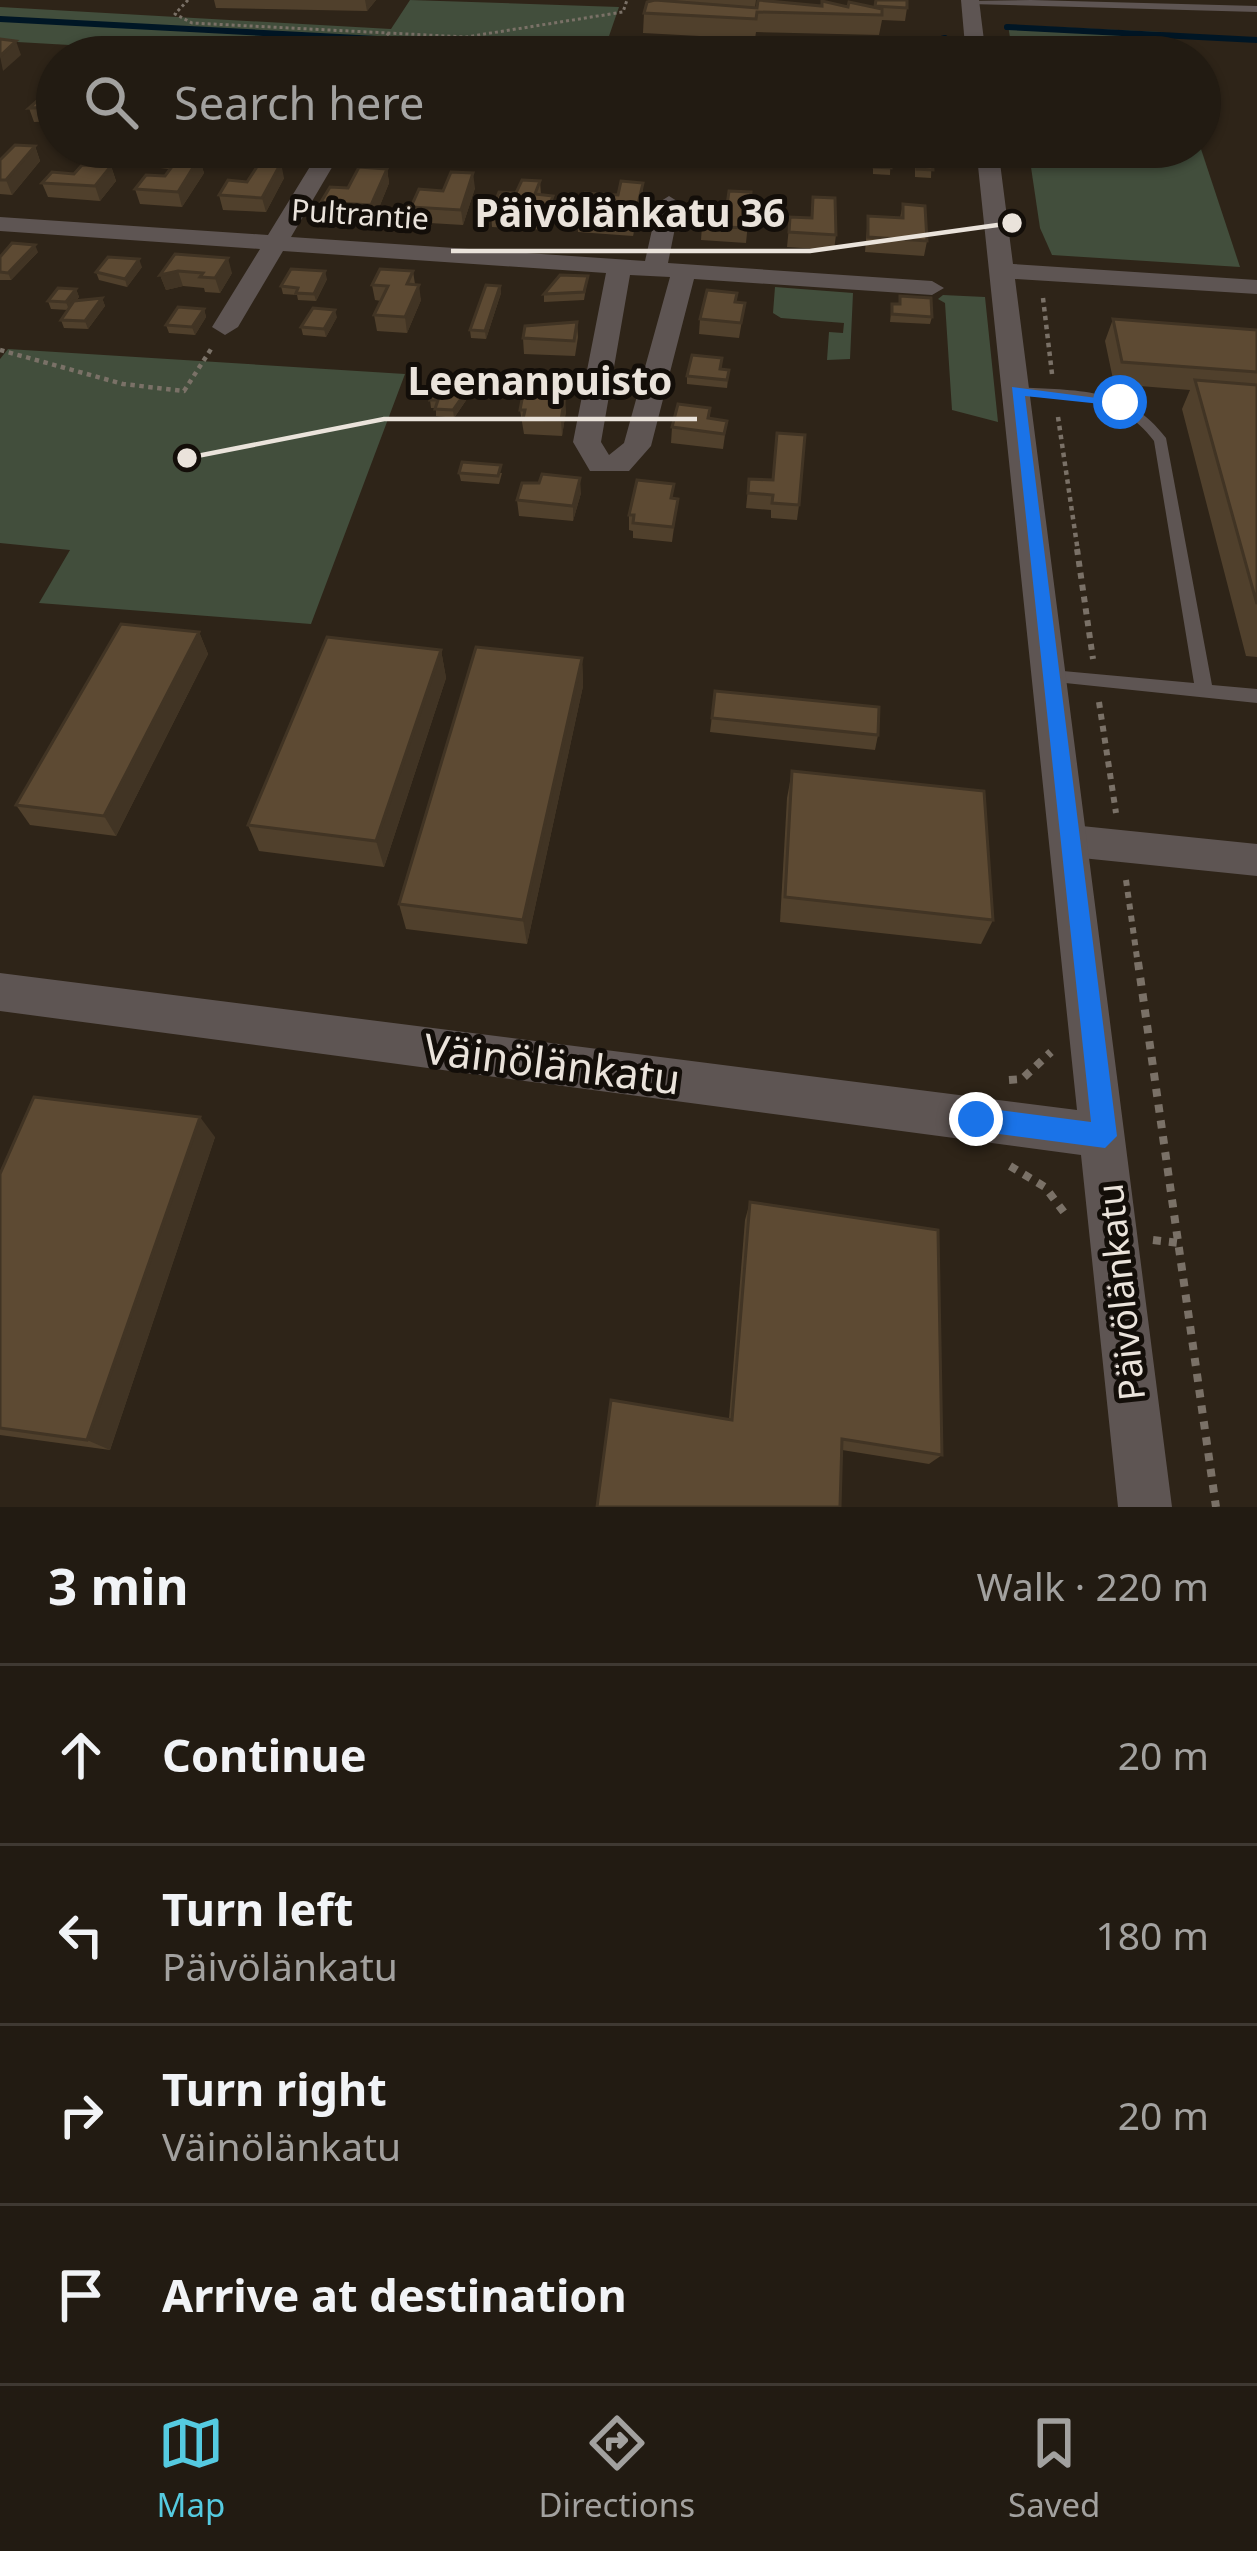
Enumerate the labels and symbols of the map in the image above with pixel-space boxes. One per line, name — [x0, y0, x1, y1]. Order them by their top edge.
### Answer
callout: Päivölänkatu 36 — [451, 176, 810, 251]
text: Päivölänkatu 36 — [475, 185, 785, 238]
street label: Pultrantie — [290, 188, 430, 239]
callout: Leenanpuisto — [384, 344, 697, 419]
text: Leenanpuisto — [408, 353, 672, 406]
route start — [1093, 375, 1147, 429]
street label: Väinölänkatu — [421, 1019, 683, 1106]
route end — [949, 1092, 1003, 1146]
street label: Päivölänkatu — [1085, 1181, 1156, 1403]

